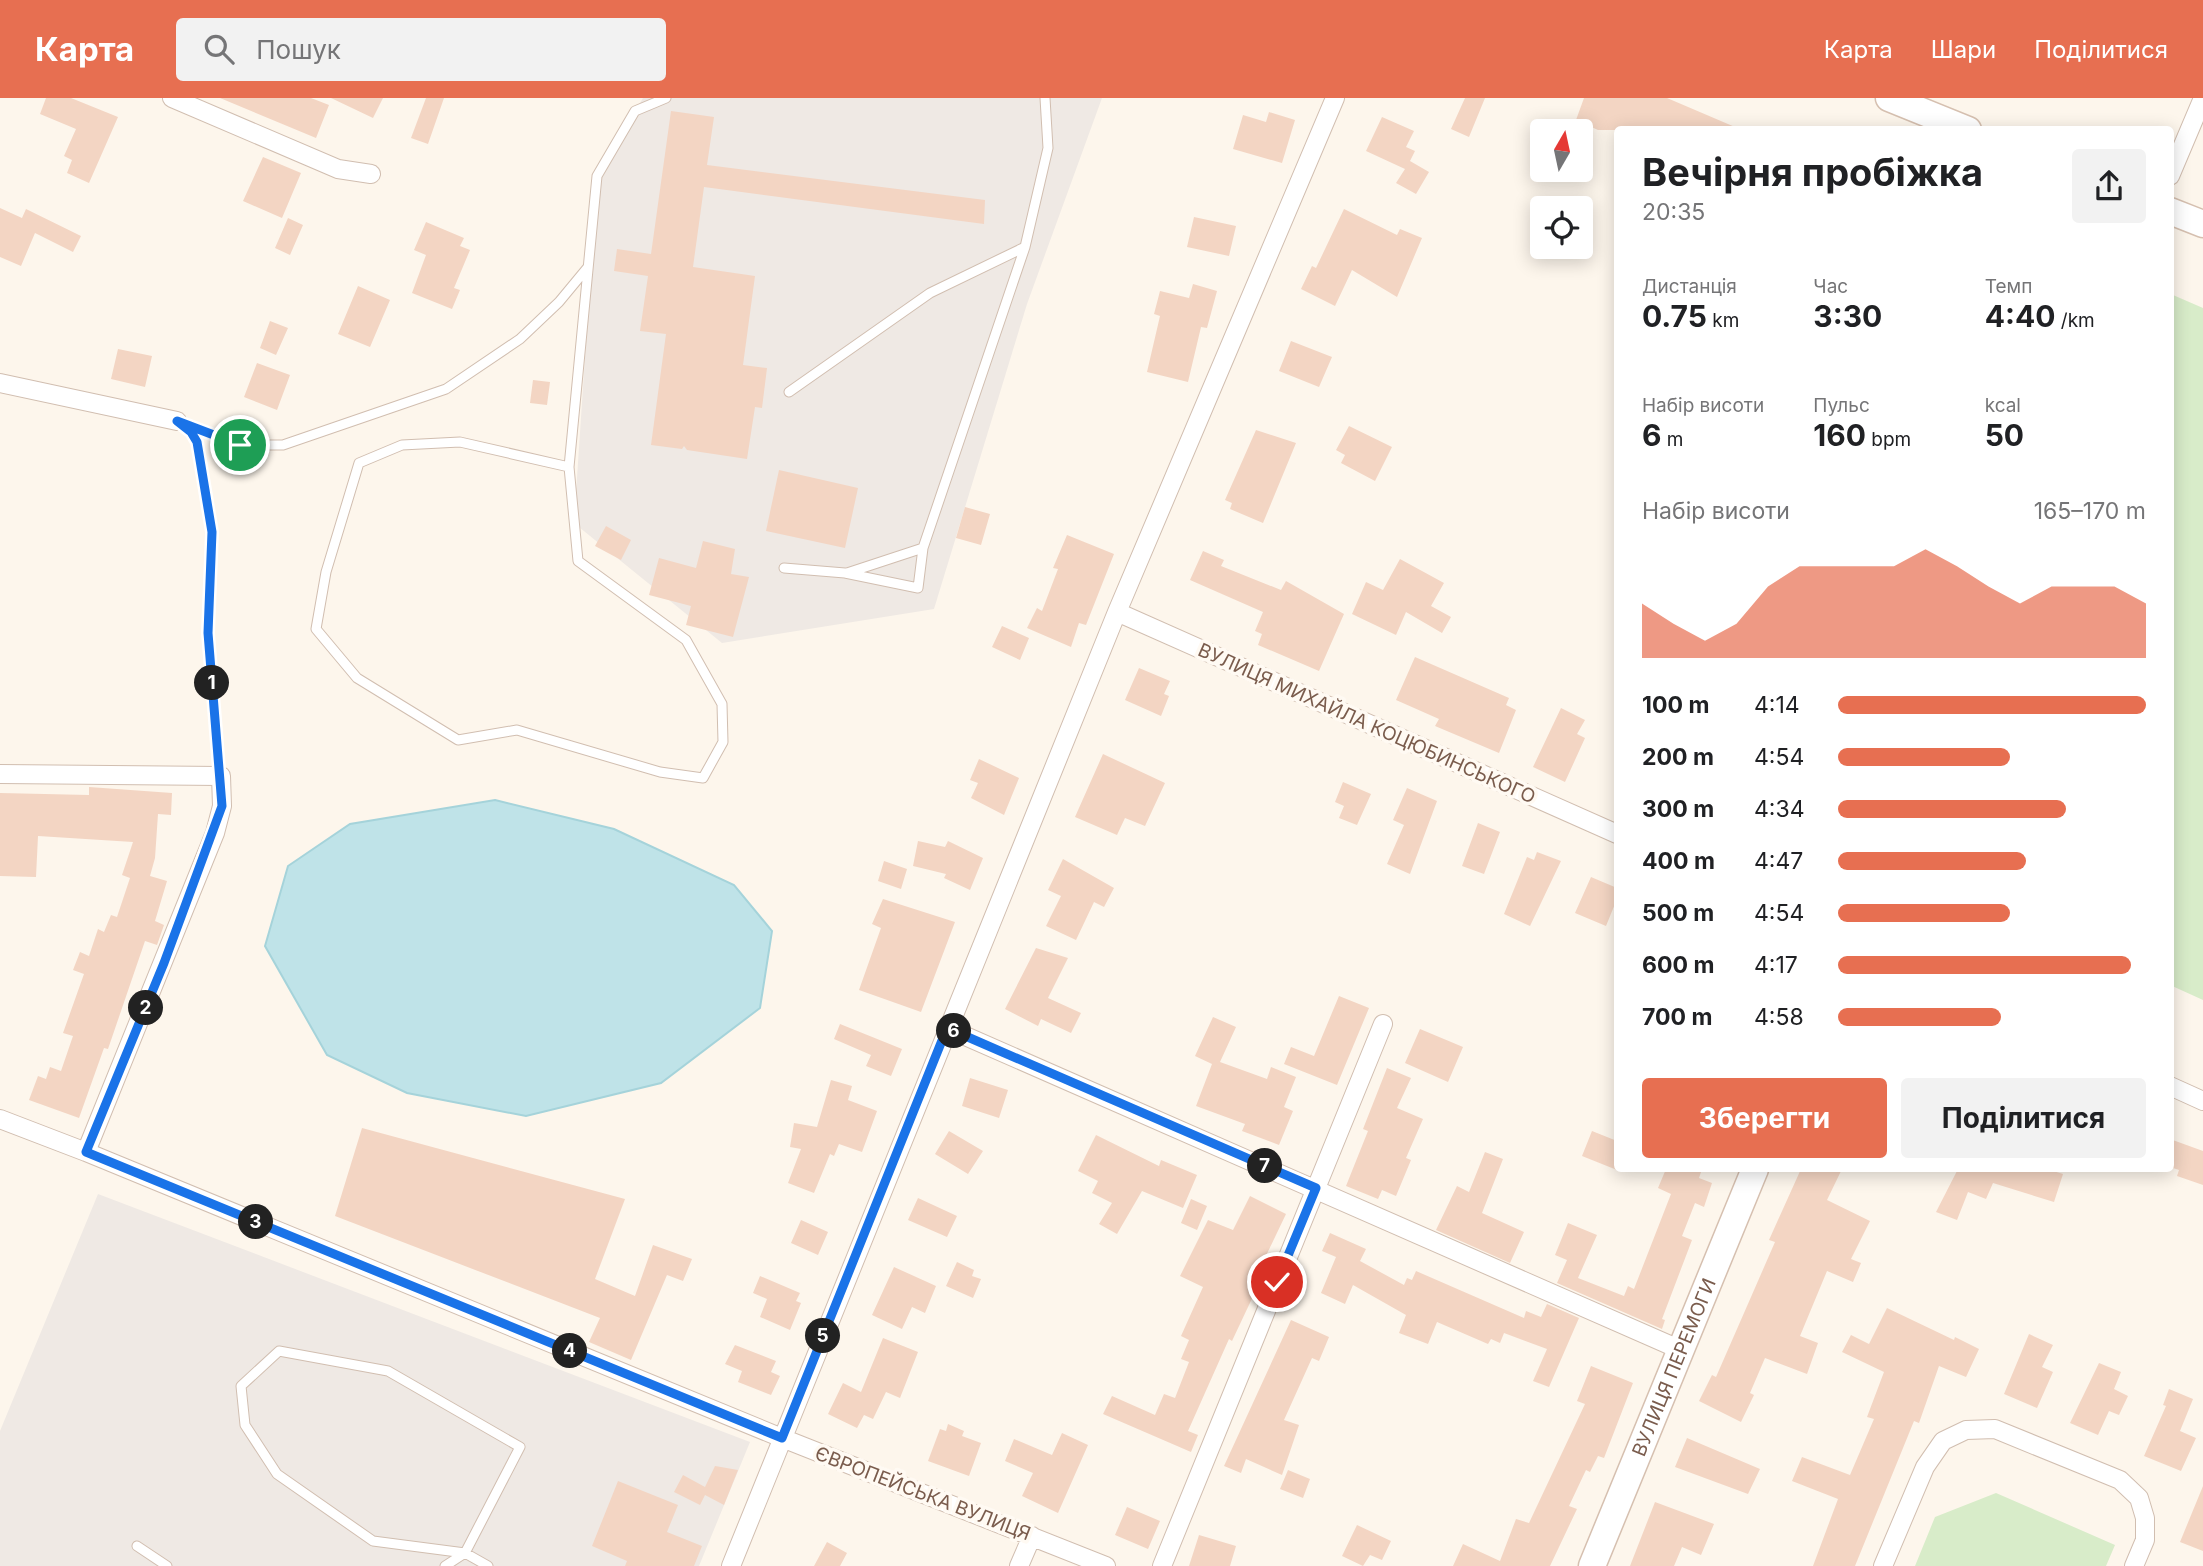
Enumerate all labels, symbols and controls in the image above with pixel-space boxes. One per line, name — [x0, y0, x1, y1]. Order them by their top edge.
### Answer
search box — [176, 18, 666, 81]
text: Карта — [35, 29, 134, 69]
icon: search — [200, 30, 238, 68]
text: Пошук — [256, 34, 341, 65]
text: Карта — [1824, 35, 1893, 64]
text: Шари — [1931, 35, 1996, 64]
text: Поділитися — [2034, 35, 2168, 64]
north arrow — [1530, 119, 1592, 182]
map controls — [1530, 119, 1593, 259]
text: Вечірня пробіжка — [1642, 149, 1983, 195]
button: share — [2072, 149, 2146, 223]
button: locate — [1530, 196, 1593, 259]
text: 20:35 — [1642, 198, 1705, 226]
text: Дистанція — [1642, 275, 1737, 298]
text: Час — [1813, 275, 1848, 298]
text: Темп — [1985, 275, 2032, 298]
text: 0.75 — [1642, 298, 1707, 334]
text: 3:30 — [1813, 298, 1882, 334]
text: 4:40 — [1985, 298, 2055, 334]
text: km — [1707, 309, 1739, 332]
text: /km — [2055, 309, 2095, 332]
text: Набір висоти — [1642, 394, 1764, 417]
text: Пульс — [1813, 394, 1870, 417]
text: kcal — [1985, 394, 2021, 417]
pin — [210, 415, 270, 475]
text: 6 — [1642, 417, 1661, 453]
text: 160 — [1813, 417, 1866, 453]
text: 50 — [1985, 417, 2024, 453]
icon: arrive — [221, 426, 259, 464]
text: m — [1661, 428, 1683, 451]
text: bpm — [1866, 428, 1911, 451]
text: Набір висоти — [1642, 497, 1790, 525]
text: 165–170 m — [2034, 497, 2146, 525]
street label: ВУЛИЦЯ МИХАЙЛА КОЦЮБИНСЬКОГО — [1195, 637, 1539, 809]
pin: 1 — [194, 666, 230, 700]
text: 1 — [207, 671, 216, 694]
text: 100 m — [1642, 691, 1709, 719]
text: 4:14 — [1754, 691, 1800, 719]
text: 200 m — [1642, 743, 1714, 771]
text: 4:54 — [1754, 743, 1804, 771]
text: 300 m — [1642, 795, 1714, 823]
text: 4:34 — [1754, 795, 1805, 823]
text: 400 m — [1642, 847, 1715, 875]
text: 4:47 — [1754, 847, 1803, 875]
text: 500 m — [1642, 899, 1714, 927]
text: 4:54 — [1754, 899, 1804, 927]
text: 600 m — [1642, 951, 1714, 979]
text: 4:17 — [1754, 951, 1798, 979]
pin: 2 — [128, 990, 164, 1026]
text: 2 — [140, 996, 151, 1019]
text: 700 m — [1642, 1003, 1712, 1031]
text: 4:58 — [1754, 1003, 1804, 1031]
pin: 6 — [936, 1014, 972, 1048]
text: 6 — [947, 1019, 960, 1042]
button: Зберегти — [1642, 1078, 1887, 1158]
button: Поділитися — [1901, 1078, 2146, 1158]
pin: 7 — [1248, 1148, 1282, 1184]
text: 7 — [1259, 1154, 1270, 1177]
pin: 3 — [238, 1204, 274, 1240]
text: 3 — [249, 1210, 262, 1233]
pin — [1247, 1252, 1307, 1312]
icon: check — [1258, 1263, 1296, 1301]
street label: ВУЛИЦЯ ПЕРЕМОГИ — [1627, 1275, 1721, 1460]
pin: 5 — [806, 1318, 840, 1354]
text: 5 — [816, 1324, 829, 1347]
pin: 4 — [552, 1334, 588, 1368]
text: 4 — [563, 1339, 576, 1362]
street label: ЄВРОПЕЙСЬКА ВУЛИЦЯ — [812, 1441, 1034, 1545]

